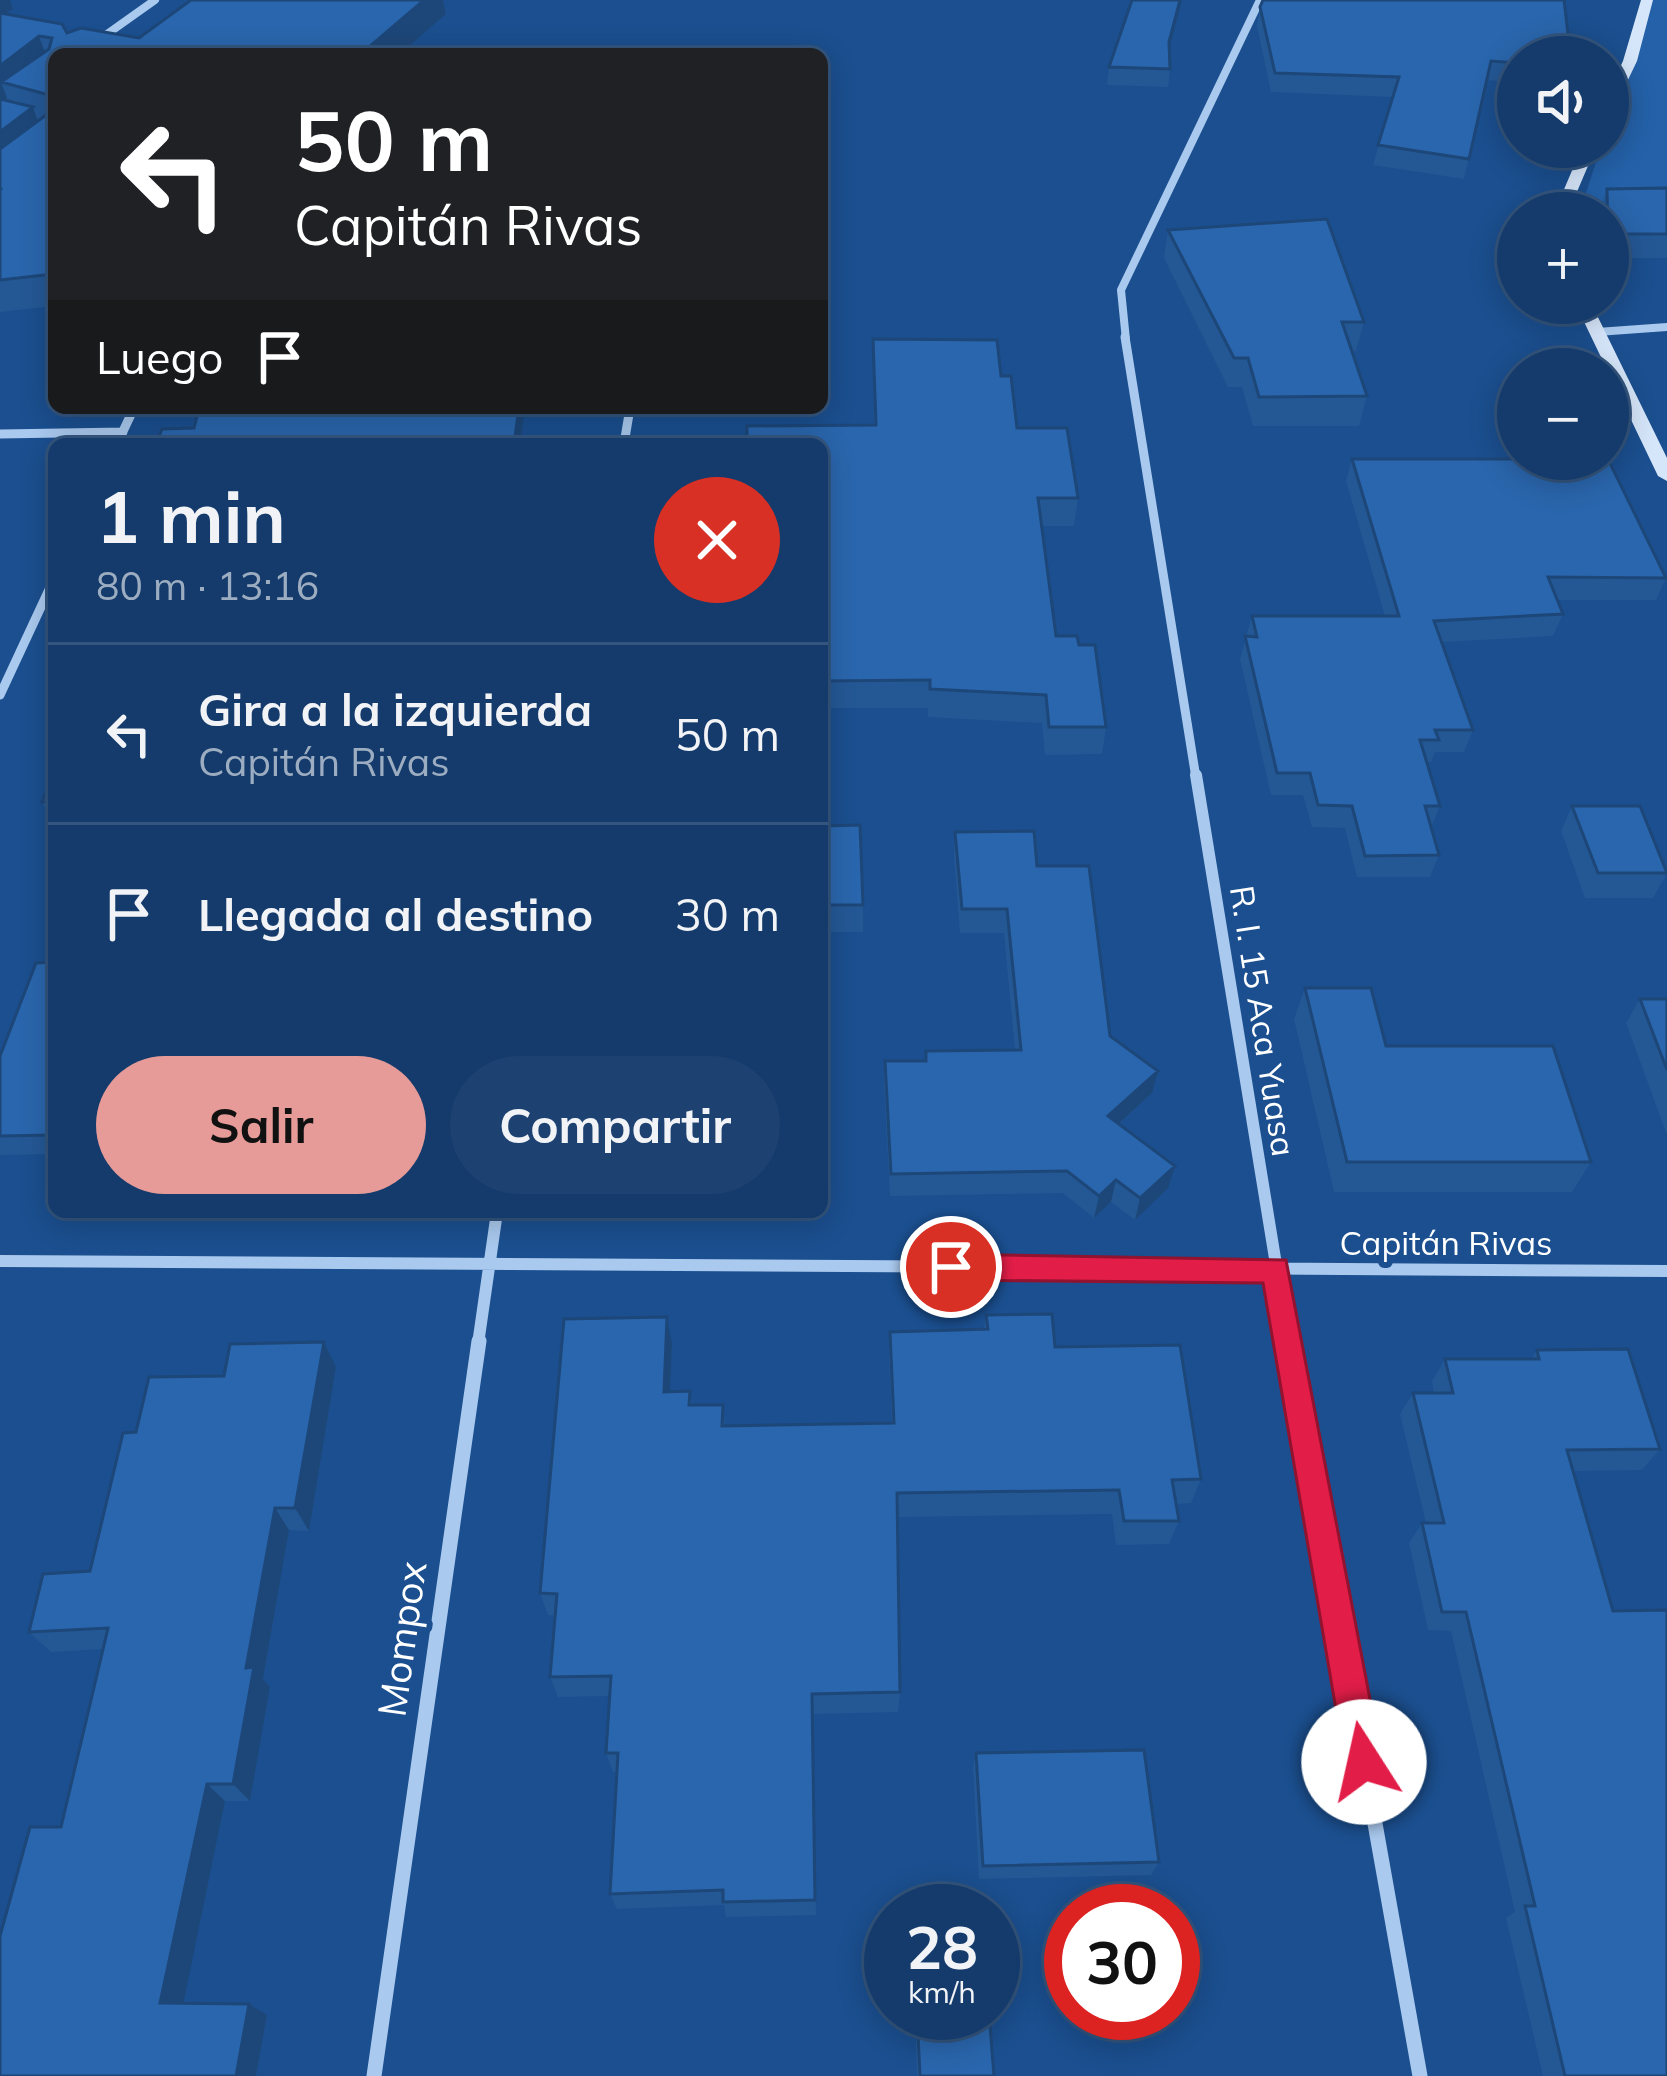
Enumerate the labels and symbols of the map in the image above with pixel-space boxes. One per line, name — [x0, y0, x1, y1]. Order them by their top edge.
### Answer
street label: R. I. 15 Aca Yuasa — [1222, 883, 1305, 1159]
pin — [900, 1216, 1002, 1318]
street label: Capitán Rivas — [1340, 1222, 1552, 1263]
street label: Mompox — [366, 1558, 437, 1720]
position arrow — [1301, 1699, 1427, 1825]
speed limit sign: 30 — [1044, 1884, 1200, 2040]

